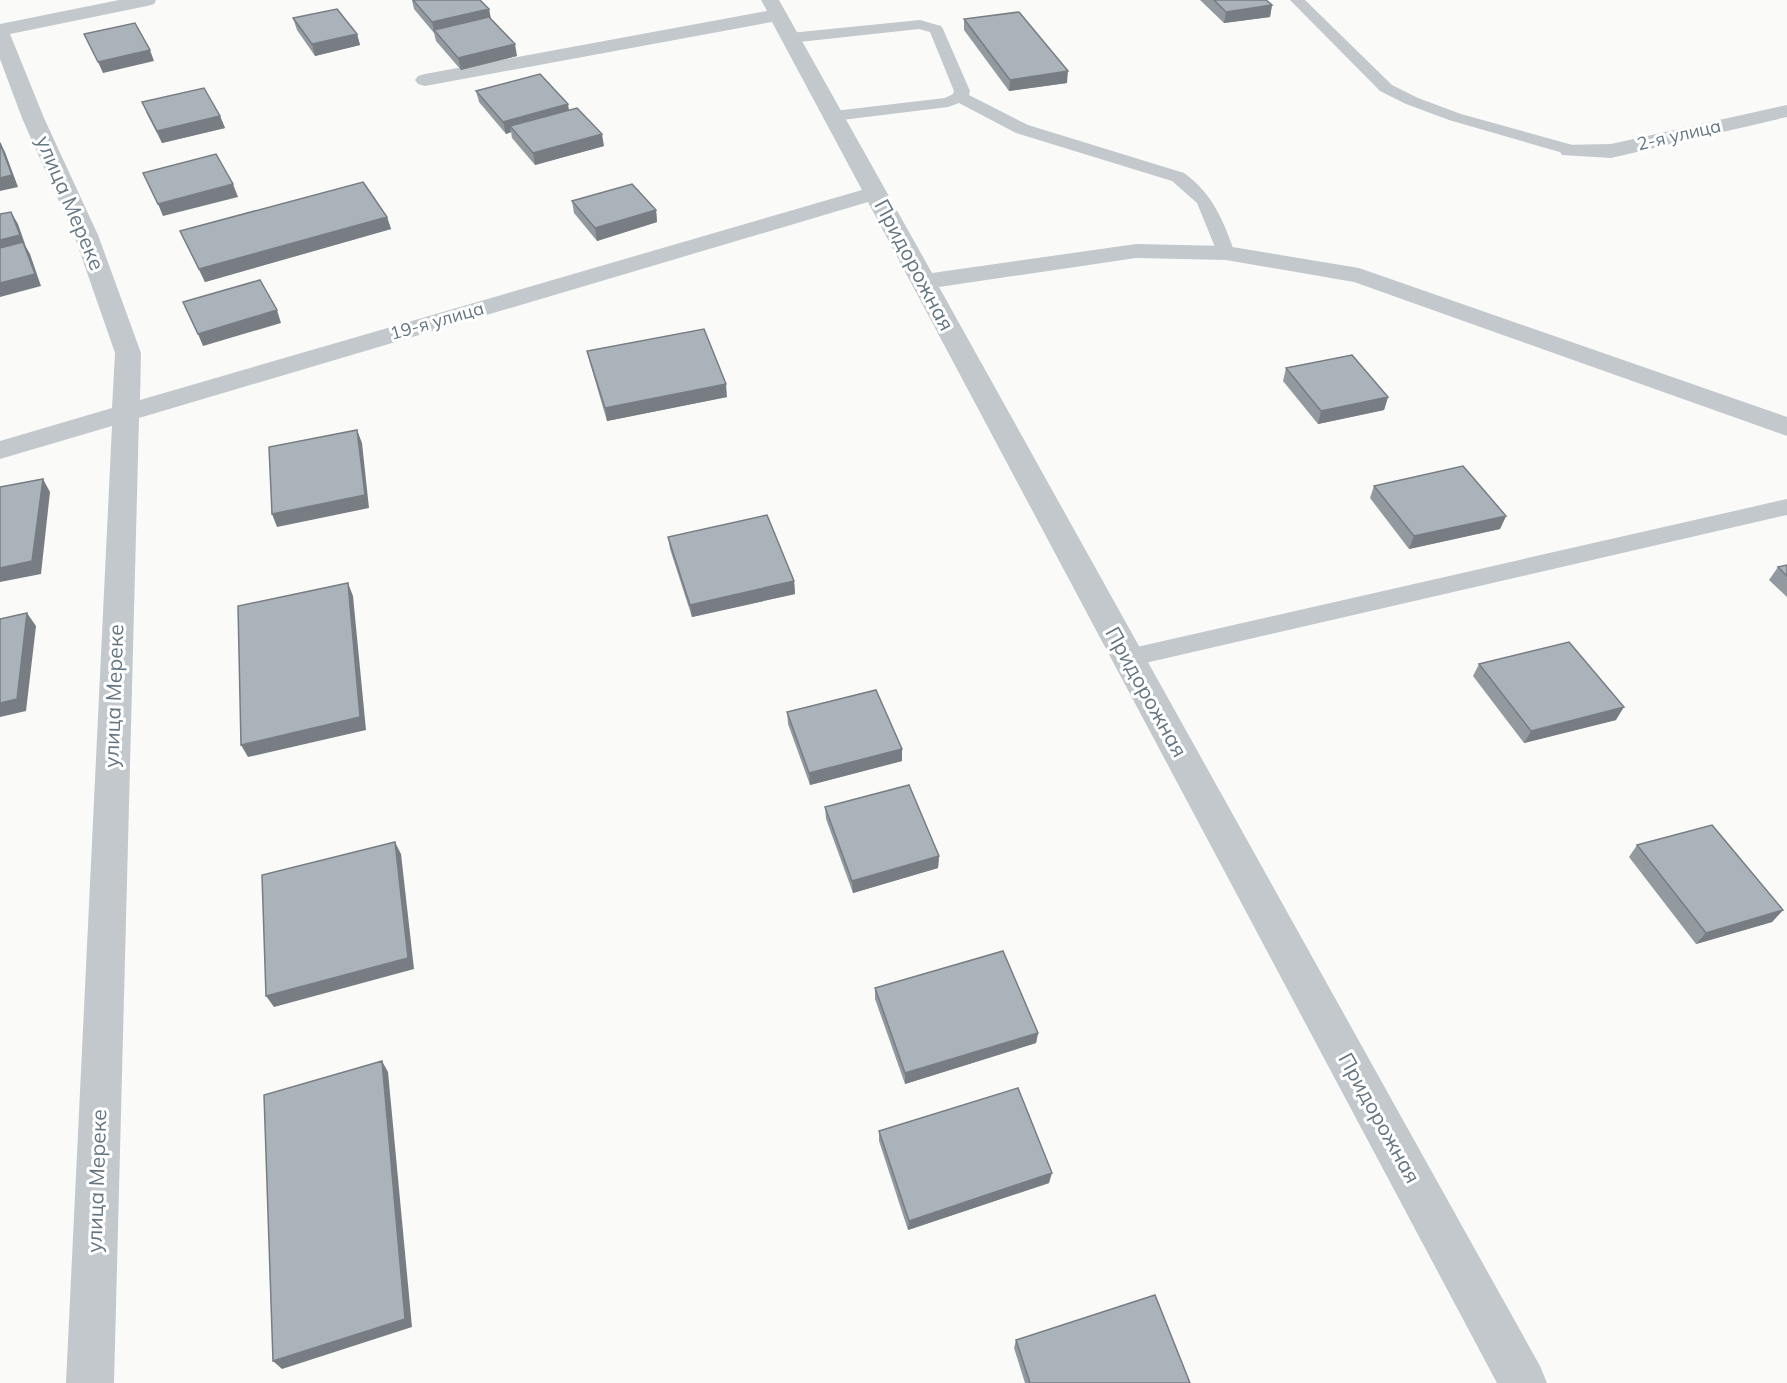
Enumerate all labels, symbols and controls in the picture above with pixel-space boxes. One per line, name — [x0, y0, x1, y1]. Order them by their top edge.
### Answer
street label: 2-я улица — [1635, 114, 1723, 155]
street label: улица Мереке — [31, 131, 111, 274]
street label: Придорожная — [869, 194, 960, 335]
street label: 19-я улица — [387, 296, 486, 345]
street label: Придорожная — [1100, 622, 1193, 761]
street label: улица Мереке — [98, 624, 129, 768]
street label: Придорожная — [1333, 1048, 1426, 1187]
street label: улица Мереке — [81, 1109, 112, 1253]

